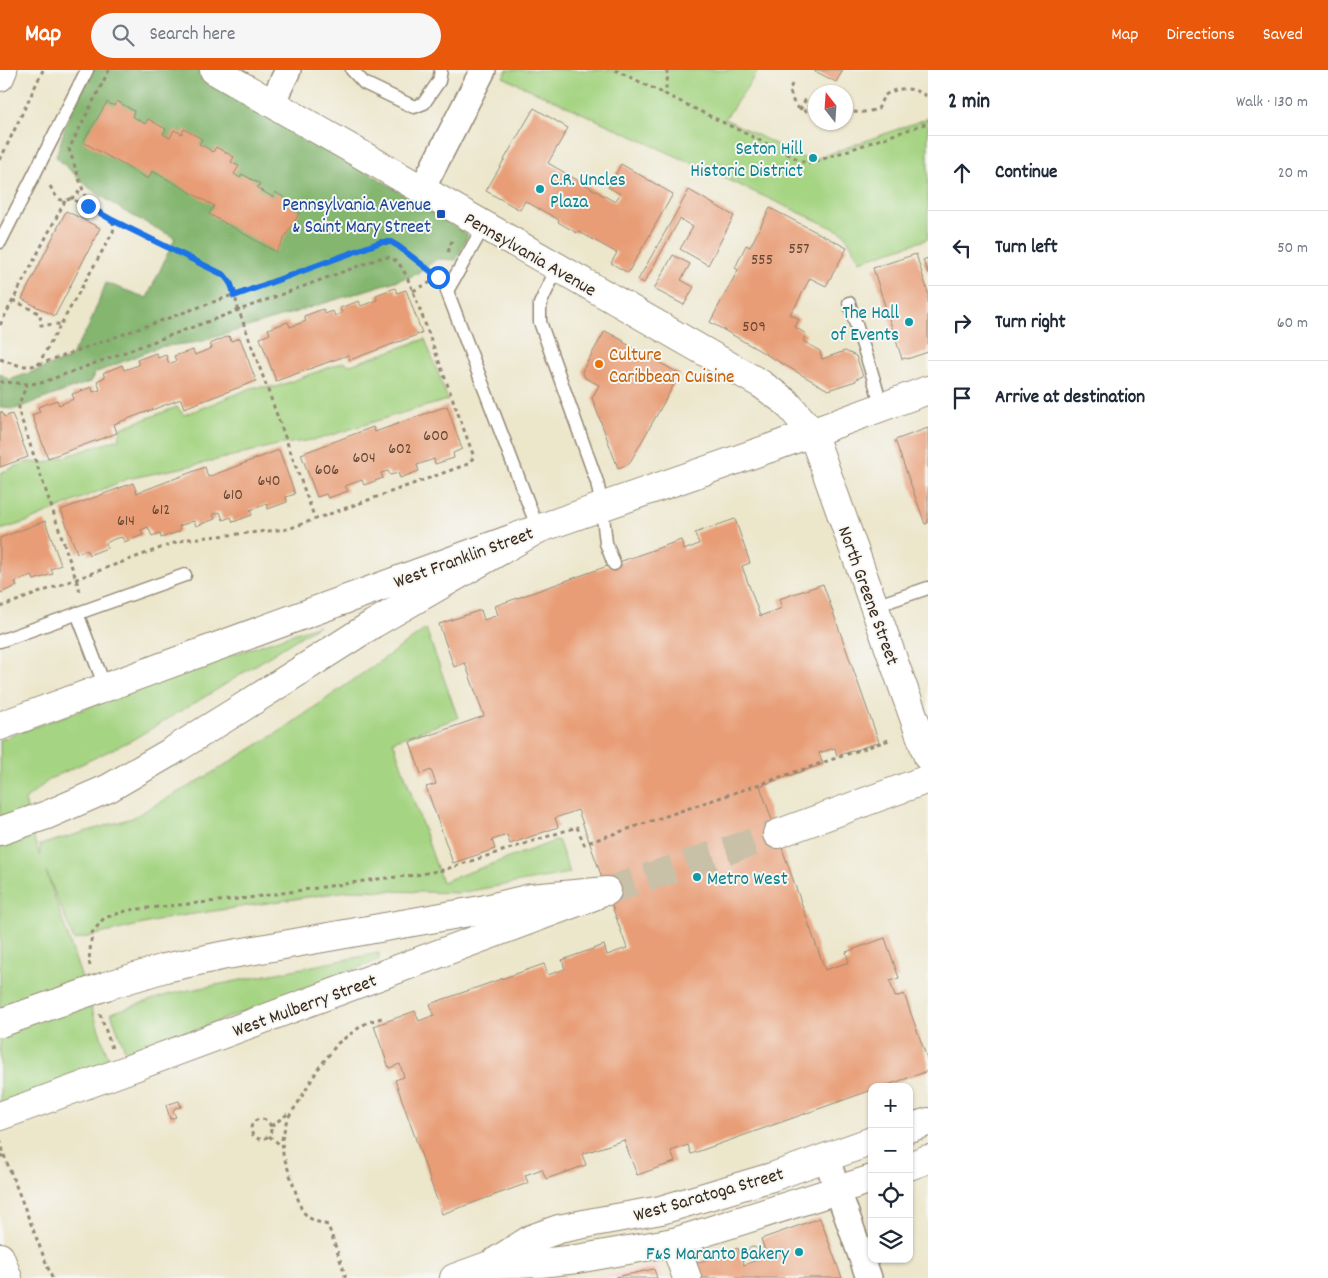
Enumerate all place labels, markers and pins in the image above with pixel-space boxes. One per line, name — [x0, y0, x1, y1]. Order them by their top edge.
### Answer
place label: Seton Hill Historic District — [690, 137, 803, 186]
marker: Seton Hill Historic District — [807, 152, 819, 164]
place label: C.R. Uncles Plaza — [550, 168, 626, 217]
marker: C.R. Uncles Plaza — [534, 183, 546, 195]
place label: Pennsylvania Avenue & Saint Mary Street — [282, 193, 431, 242]
marker: Pennsylvania Avenue & Saint Mary Street — [435, 208, 447, 220]
place label: The Hall of Events — [831, 301, 899, 350]
marker: The Hall of Events — [903, 316, 915, 328]
place label: Culture Caribbean Cuisine — [609, 343, 734, 392]
marker: Culture Caribbean Cuisine — [593, 358, 605, 370]
place label: Metro West — [707, 867, 788, 894]
marker: Metro West — [691, 871, 703, 883]
place label: F&S Maranto Bakery — [646, 1242, 789, 1269]
marker: F&S Maranto Bakery — [793, 1246, 805, 1258]

